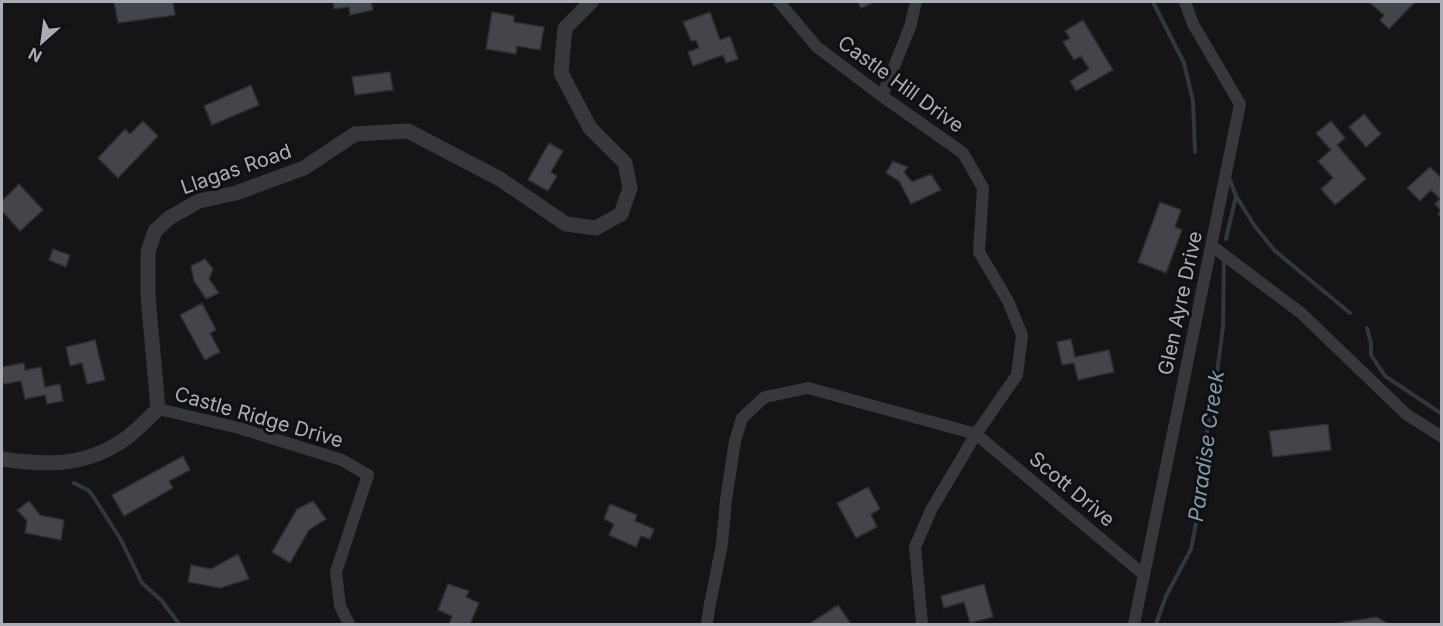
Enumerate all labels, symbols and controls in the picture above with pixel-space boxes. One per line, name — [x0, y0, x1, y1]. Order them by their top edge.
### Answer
north arrow — [12, 12, 72, 72]
street label: Castle Hill Drive — [833, 30, 969, 138]
text: N — [25, 44, 45, 67]
street label: Llagas Road — [178, 139, 294, 199]
street label: Glen Ayre Drive — [1153, 229, 1207, 377]
water label: Paradise Creek — [1183, 368, 1229, 523]
street label: Castle Ridge Drive — [172, 381, 346, 453]
street label: Scott Drive — [1024, 446, 1120, 532]

